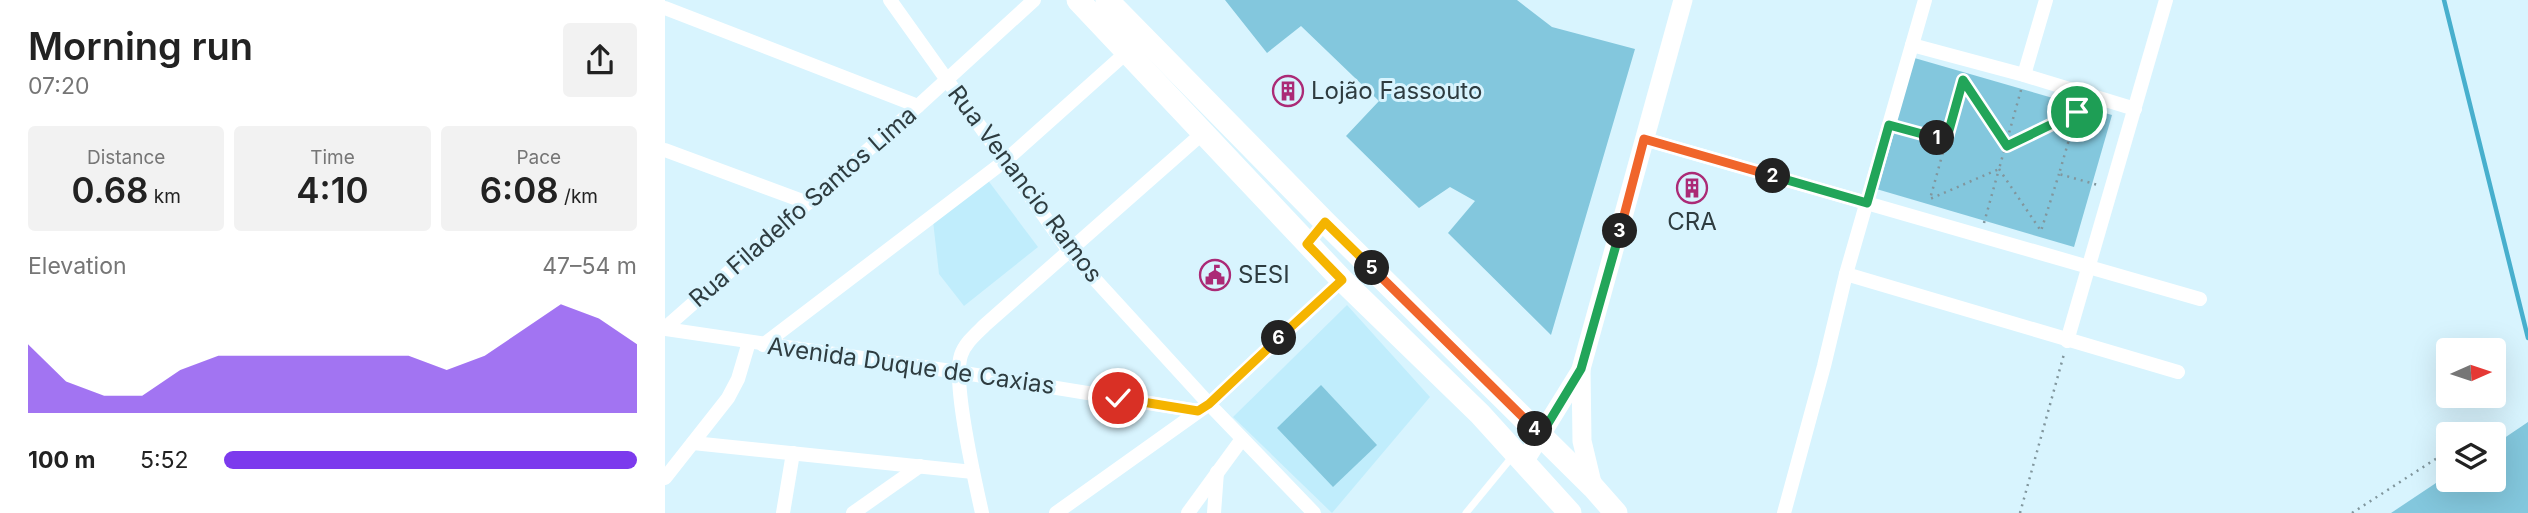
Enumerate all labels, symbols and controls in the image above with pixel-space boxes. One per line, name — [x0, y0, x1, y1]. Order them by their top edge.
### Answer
text: Morning run — [28, 23, 253, 69]
button: share — [563, 23, 637, 97]
text: 07:20 — [28, 72, 89, 100]
building icon: Lojão Fassouto — [1271, 74, 1305, 108]
place label: Lojão Fassouto — [1311, 76, 1482, 105]
street label: Rua Venancio Ramos — [942, 80, 1109, 288]
pin — [2047, 82, 2107, 142]
icon: arrive — [2058, 93, 2096, 131]
street label: Rua Filadelfo Santos Lima — [683, 100, 922, 313]
pin: 1 — [1919, 120, 1955, 156]
text: 1 — [1932, 126, 1941, 149]
text: Distance — [87, 146, 165, 169]
text: Time — [310, 146, 355, 169]
text: Pace — [516, 146, 561, 169]
pin: 2 — [1755, 158, 1791, 194]
text: 2 — [1767, 164, 1778, 187]
text: 0.68 — [71, 169, 149, 211]
text: 4:10 — [296, 169, 369, 211]
text: 6:08 — [480, 169, 559, 211]
building icon: CRA — [1675, 171, 1709, 205]
text: km — [149, 185, 181, 208]
text: /km — [559, 185, 598, 208]
place label: CRA — [1667, 207, 1717, 236]
pin: 3 — [1602, 214, 1637, 248]
text: 3 — [1613, 219, 1626, 242]
pin: 5 — [1355, 250, 1389, 286]
text: Elevation — [28, 252, 127, 280]
text: 47–54 m — [542, 252, 637, 280]
text: 5 — [1365, 256, 1378, 279]
public building icon: SESI — [1198, 258, 1232, 292]
place label: SESI — [1238, 260, 1290, 289]
pin: 6 — [1261, 320, 1297, 356]
text: 6 — [1272, 326, 1285, 349]
street label: Avenida Duque de Caxias — [766, 331, 1056, 400]
north arrow — [2436, 338, 2506, 408]
map controls — [2436, 338, 2506, 492]
pin — [1088, 368, 1148, 428]
icon: check — [1099, 379, 1137, 417]
pin: 4 — [1517, 412, 1553, 446]
text: 4 — [1528, 417, 1541, 440]
button: layers — [2436, 422, 2506, 492]
text: 100 m — [28, 446, 95, 474]
text: 5:52 — [140, 446, 189, 474]

